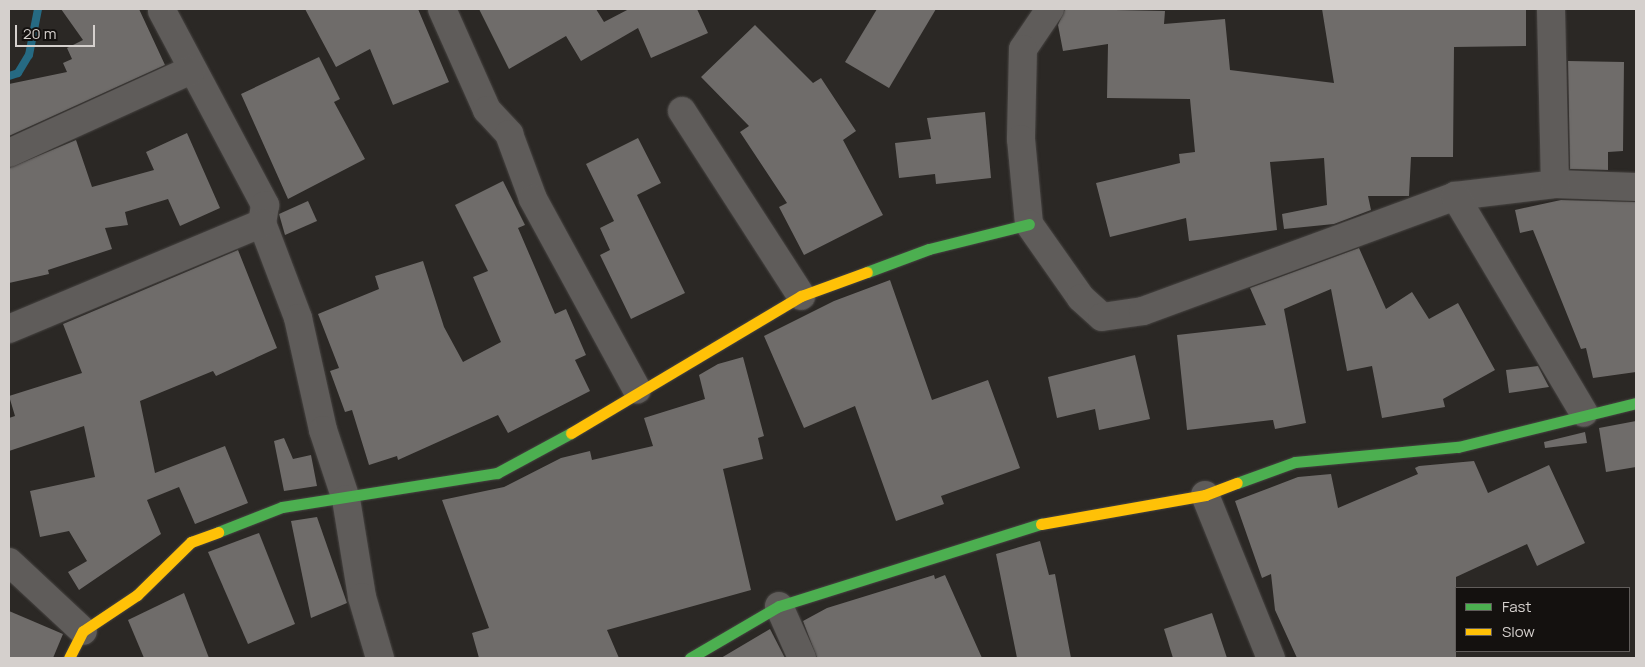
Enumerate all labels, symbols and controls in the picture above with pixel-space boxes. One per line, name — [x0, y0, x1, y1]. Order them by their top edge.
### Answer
scale bar — [18, 15, 98, 47]
text: 20 m — [23, 23, 56, 44]
legend — [1455, 587, 1630, 652]
text: Fast — [1502, 596, 1531, 617]
text: Slow — [1502, 621, 1535, 642]

